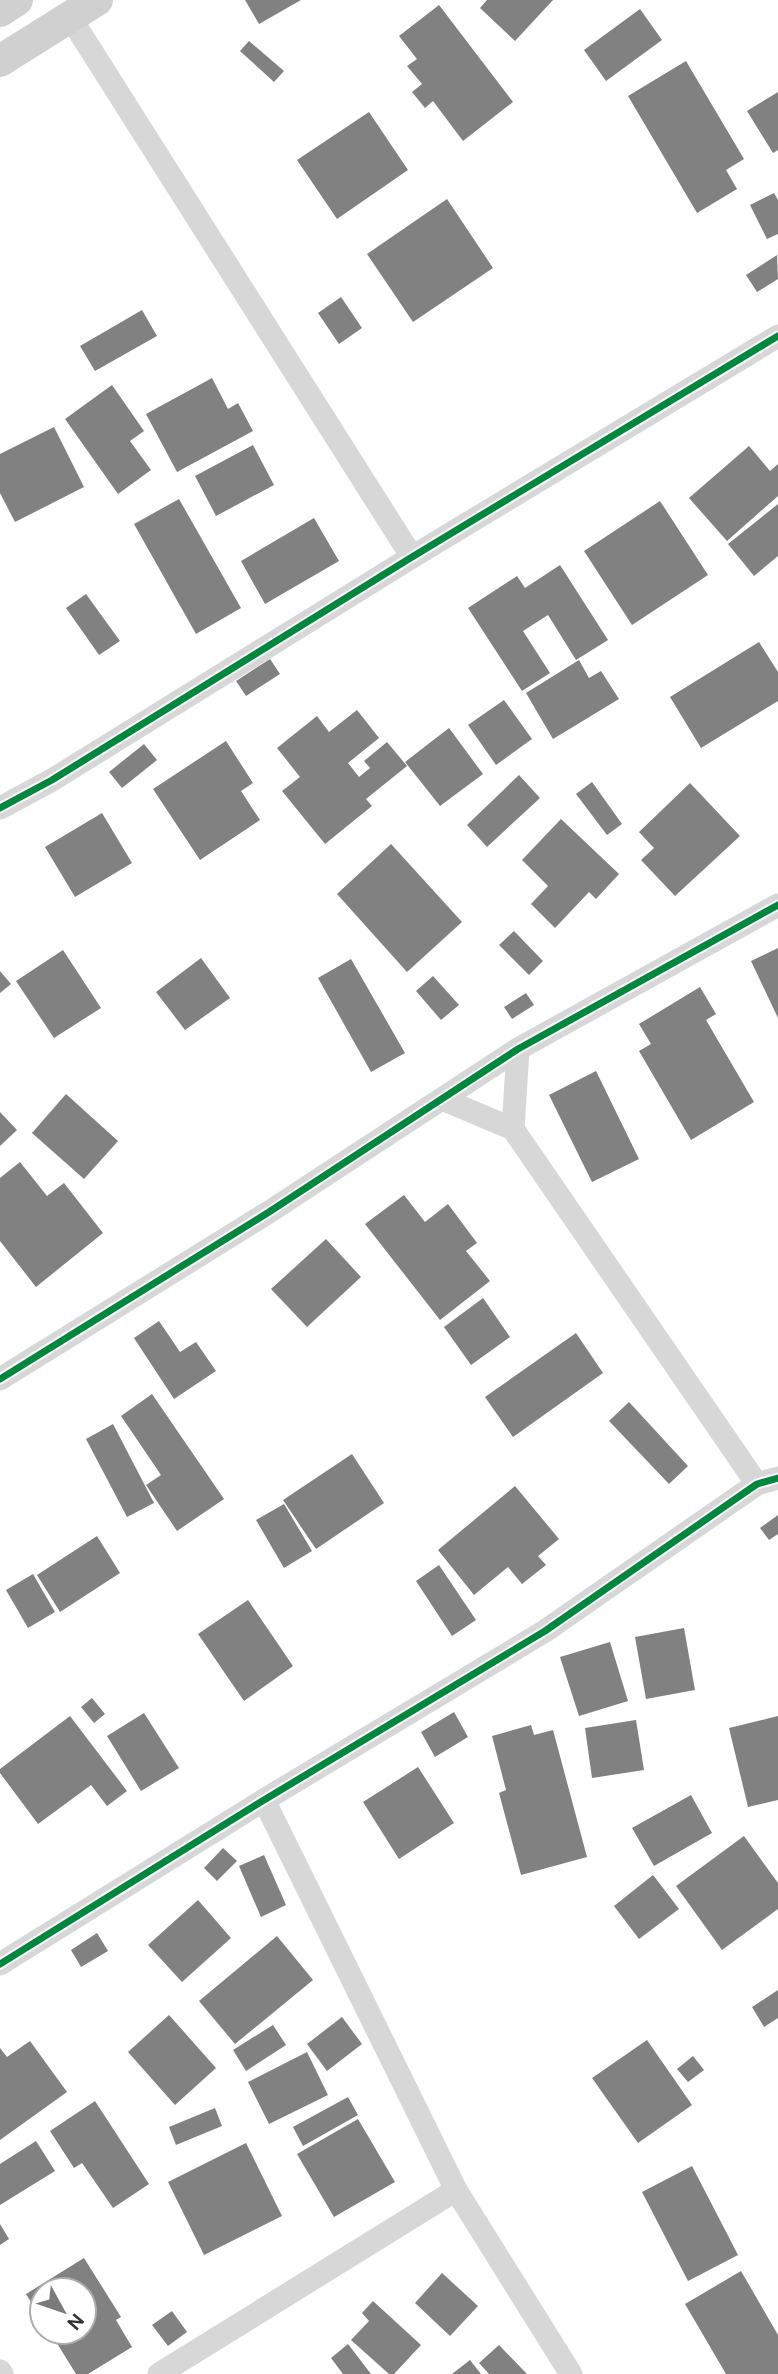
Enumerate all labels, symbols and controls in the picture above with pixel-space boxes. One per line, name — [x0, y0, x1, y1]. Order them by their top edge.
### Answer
north arrow — [28, 2276, 98, 2346]
text: N — [62, 2308, 90, 2335]

